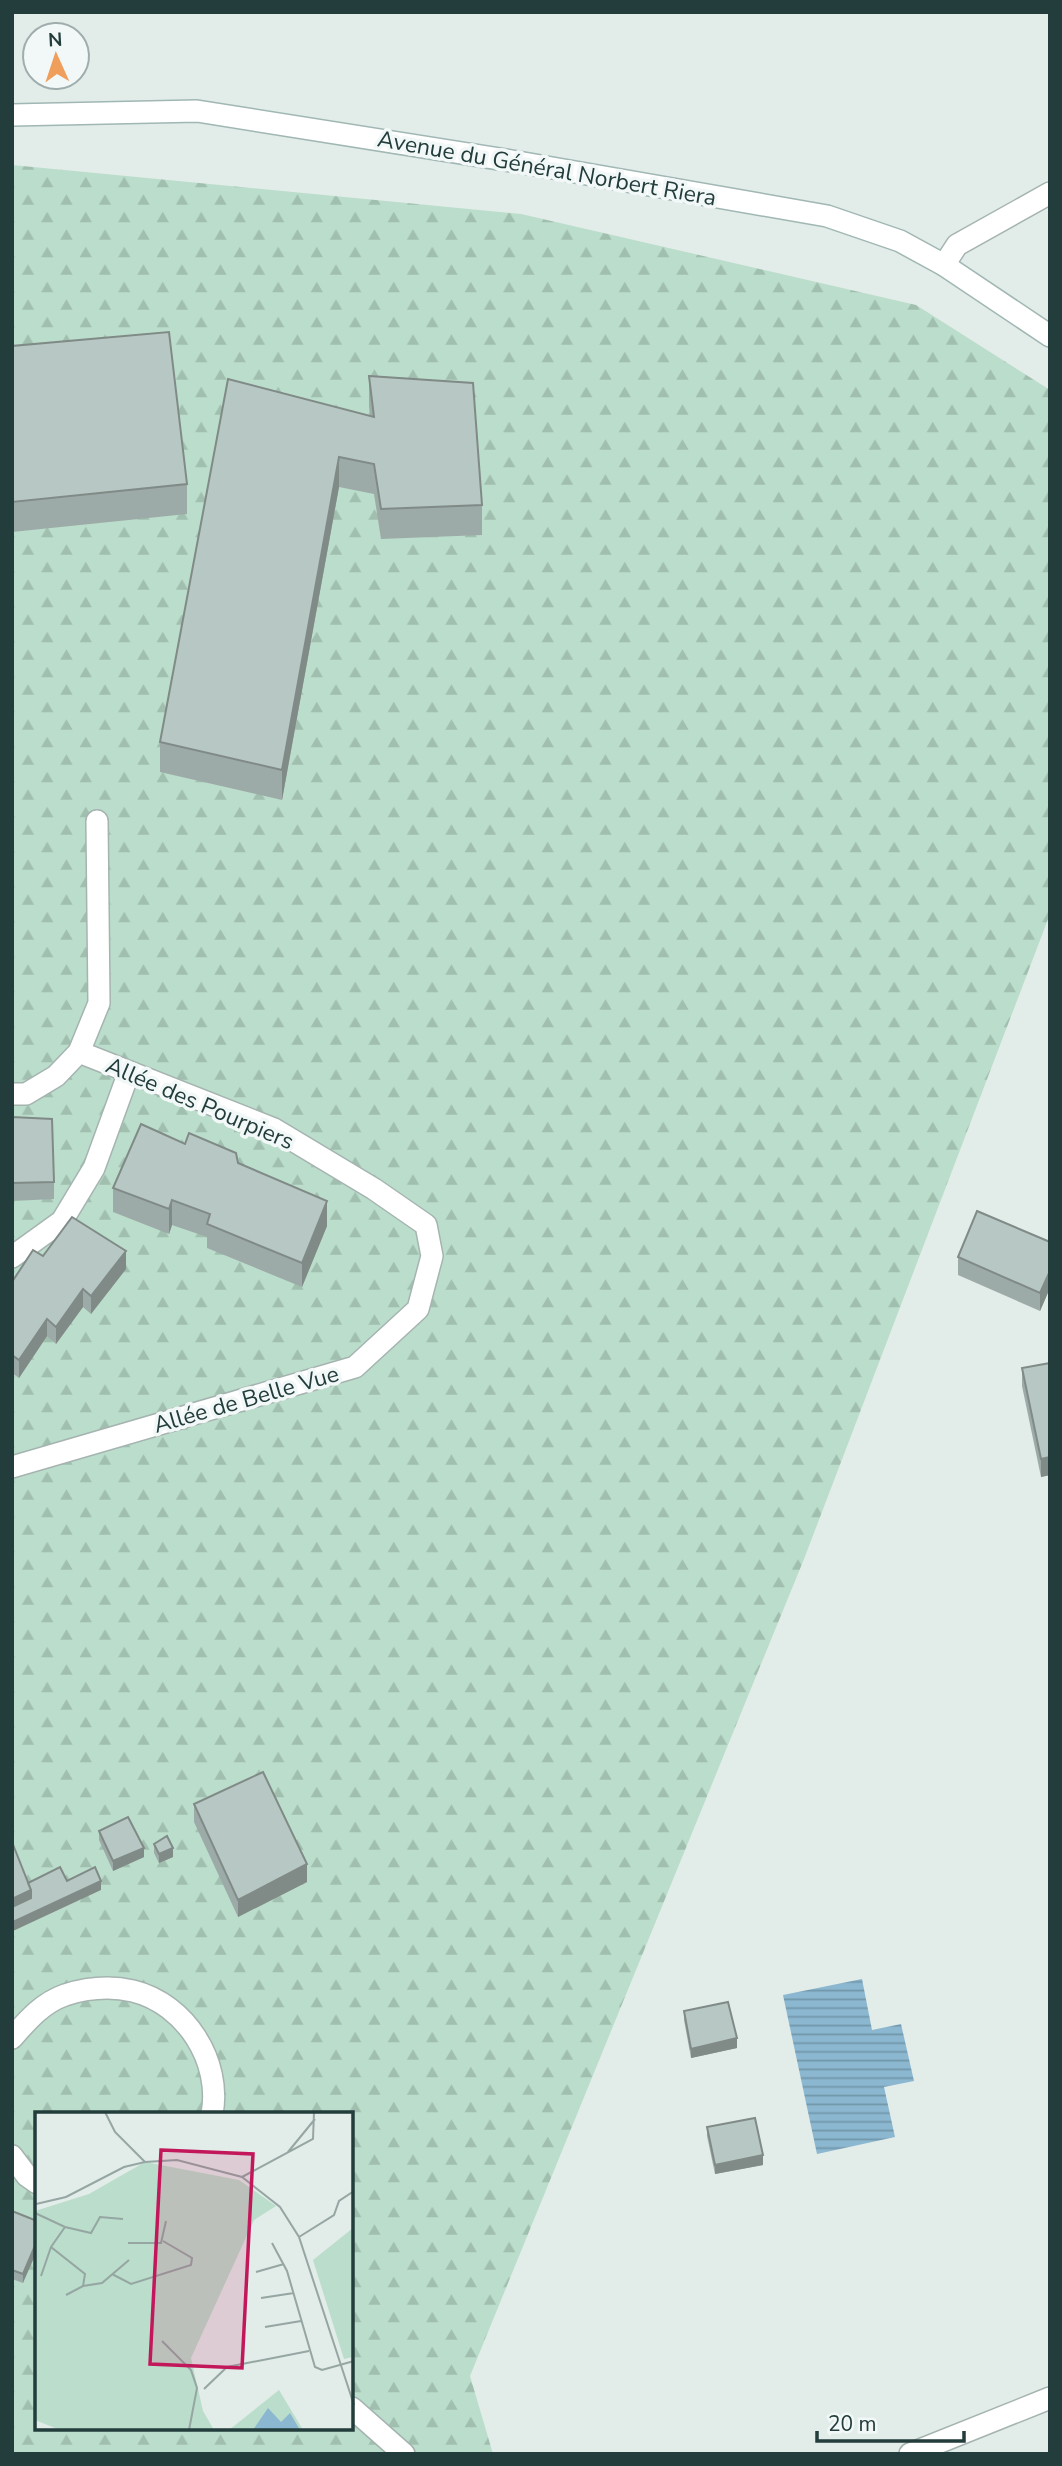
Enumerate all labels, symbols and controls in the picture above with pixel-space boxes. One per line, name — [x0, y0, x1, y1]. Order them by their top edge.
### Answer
north arrow — [21, 21, 91, 91]
text: N — [47, 27, 63, 53]
street label: Avenue du Général Norbert Riera — [375, 123, 719, 214]
street label: Allée des Pourpiers — [101, 1050, 299, 1157]
street label: Allée de Belle Vue — [150, 1358, 342, 1441]
inset map — [35, 2112, 354, 2431]
scale bar — [817, 2400, 964, 2444]
text: 20 m — [828, 2410, 877, 2438]

